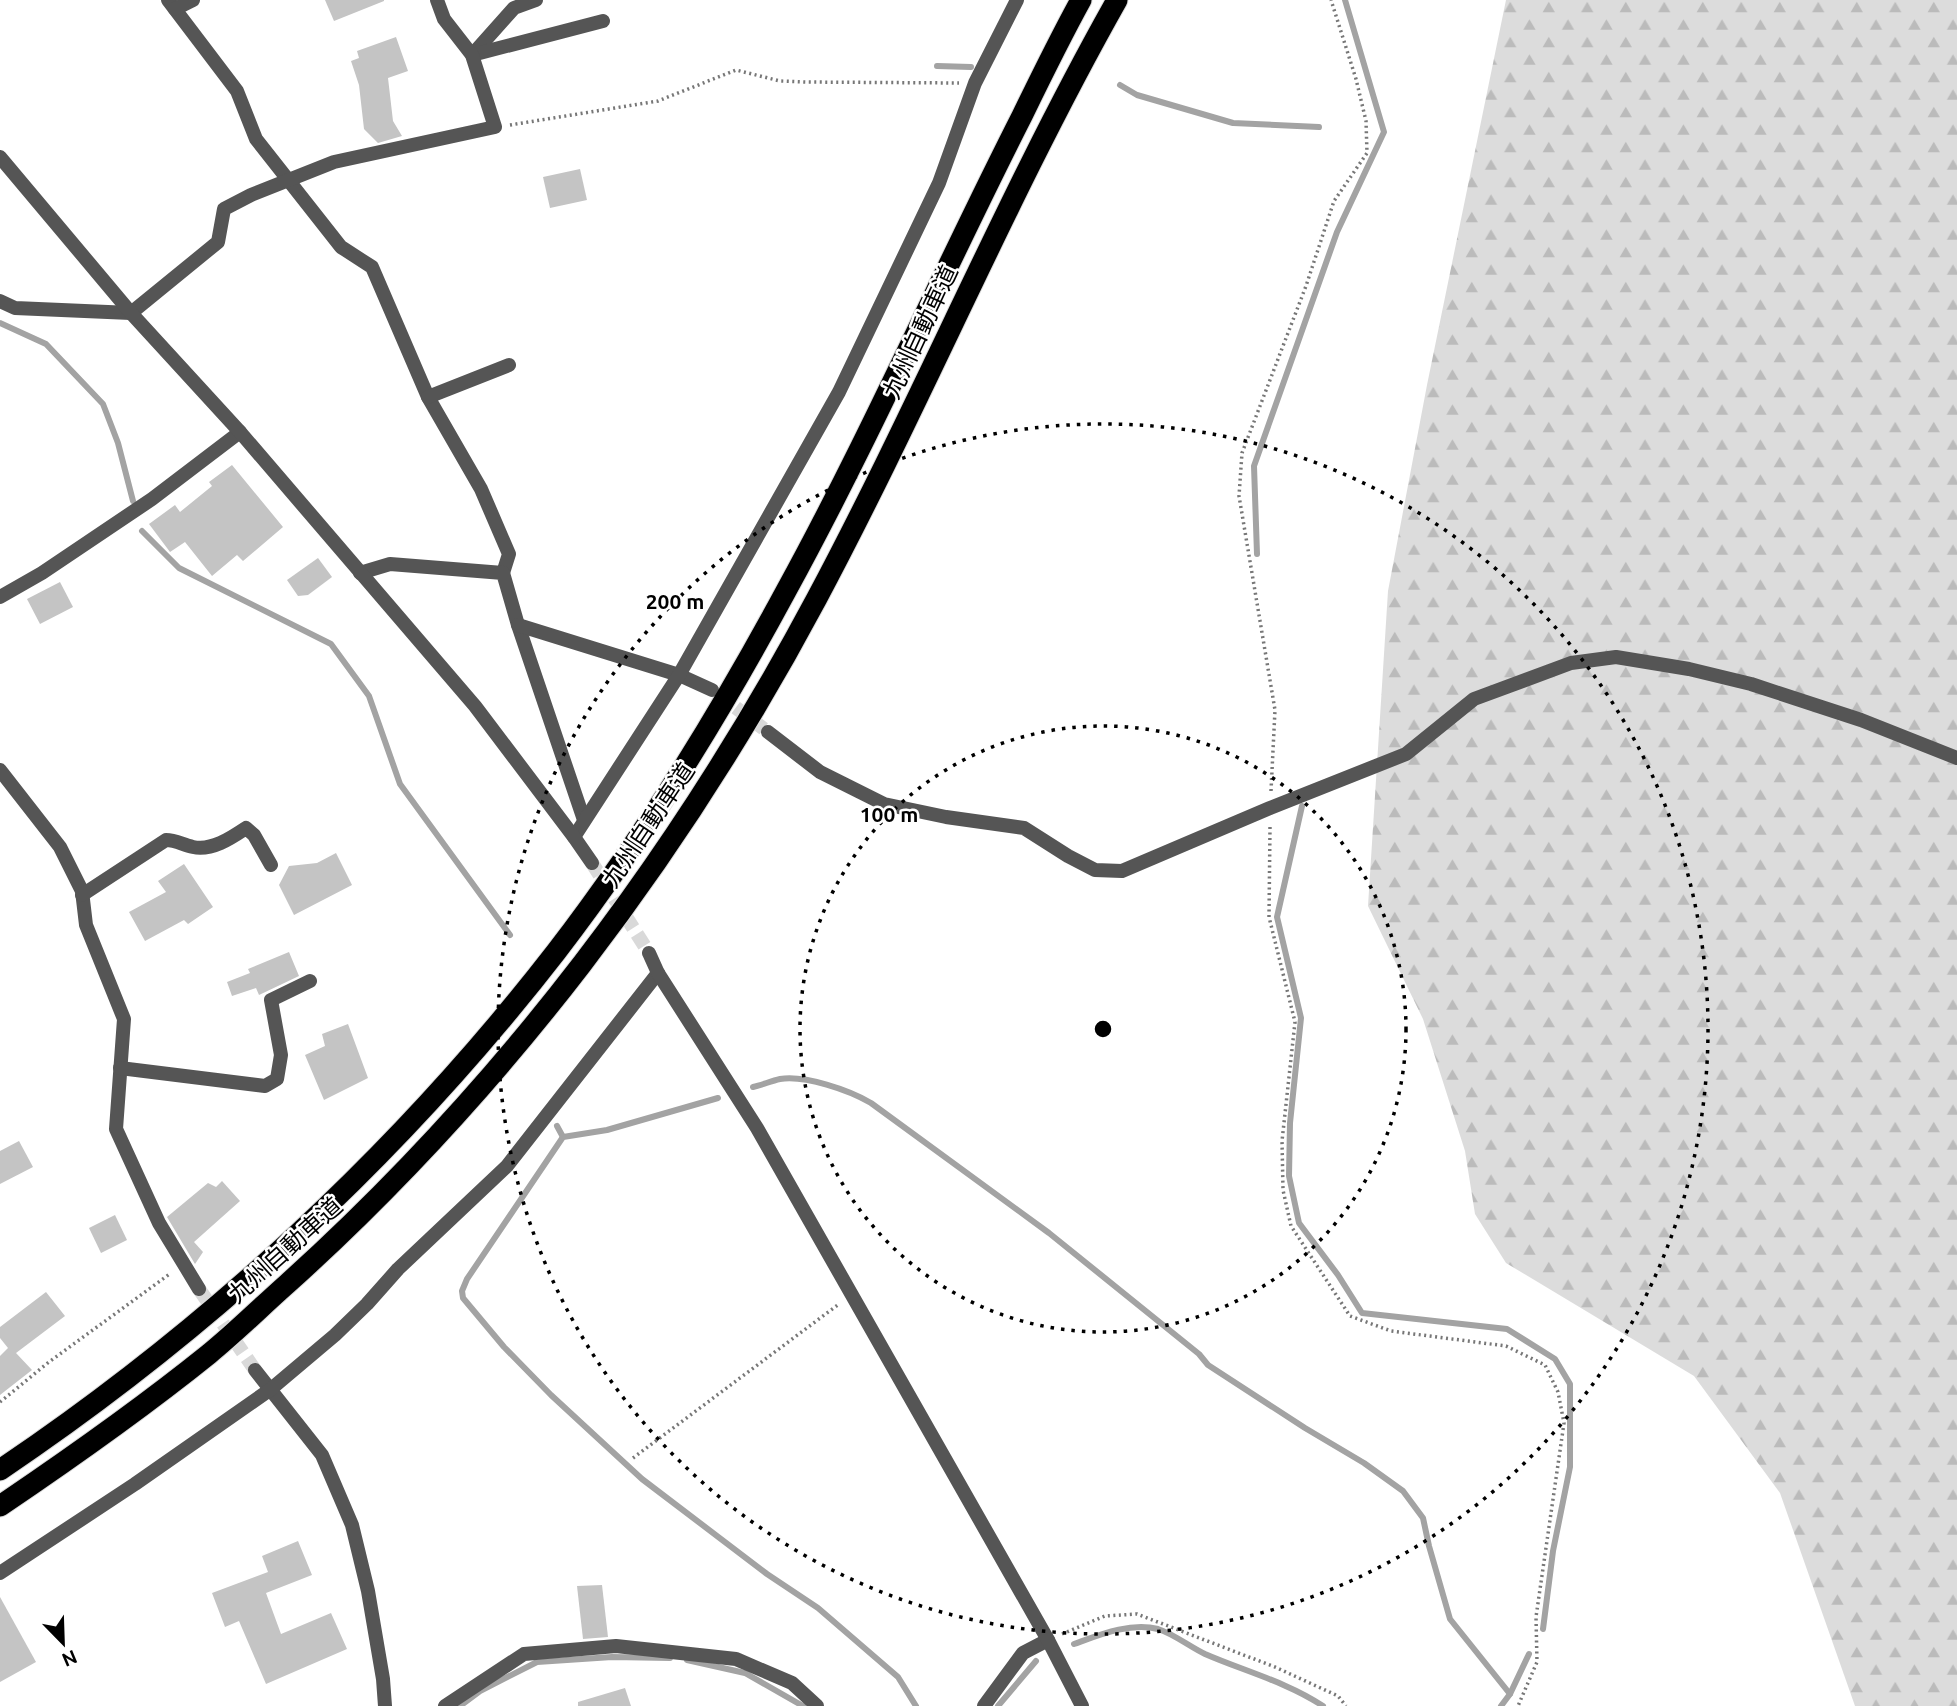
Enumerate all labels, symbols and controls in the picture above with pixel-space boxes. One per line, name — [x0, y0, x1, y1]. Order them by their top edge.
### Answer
street label: 九州自動車道 — [877, 261, 963, 403]
text: 200 m — [646, 589, 704, 613]
street label: 九州自動車道 — [597, 758, 699, 892]
text: 100 m — [860, 802, 918, 826]
centre of rings — [1091, 1017, 1115, 1041]
street label: 九州自動車道 — [222, 1192, 348, 1308]
north arrow — [28, 1608, 98, 1678]
text: N — [59, 1646, 80, 1672]

